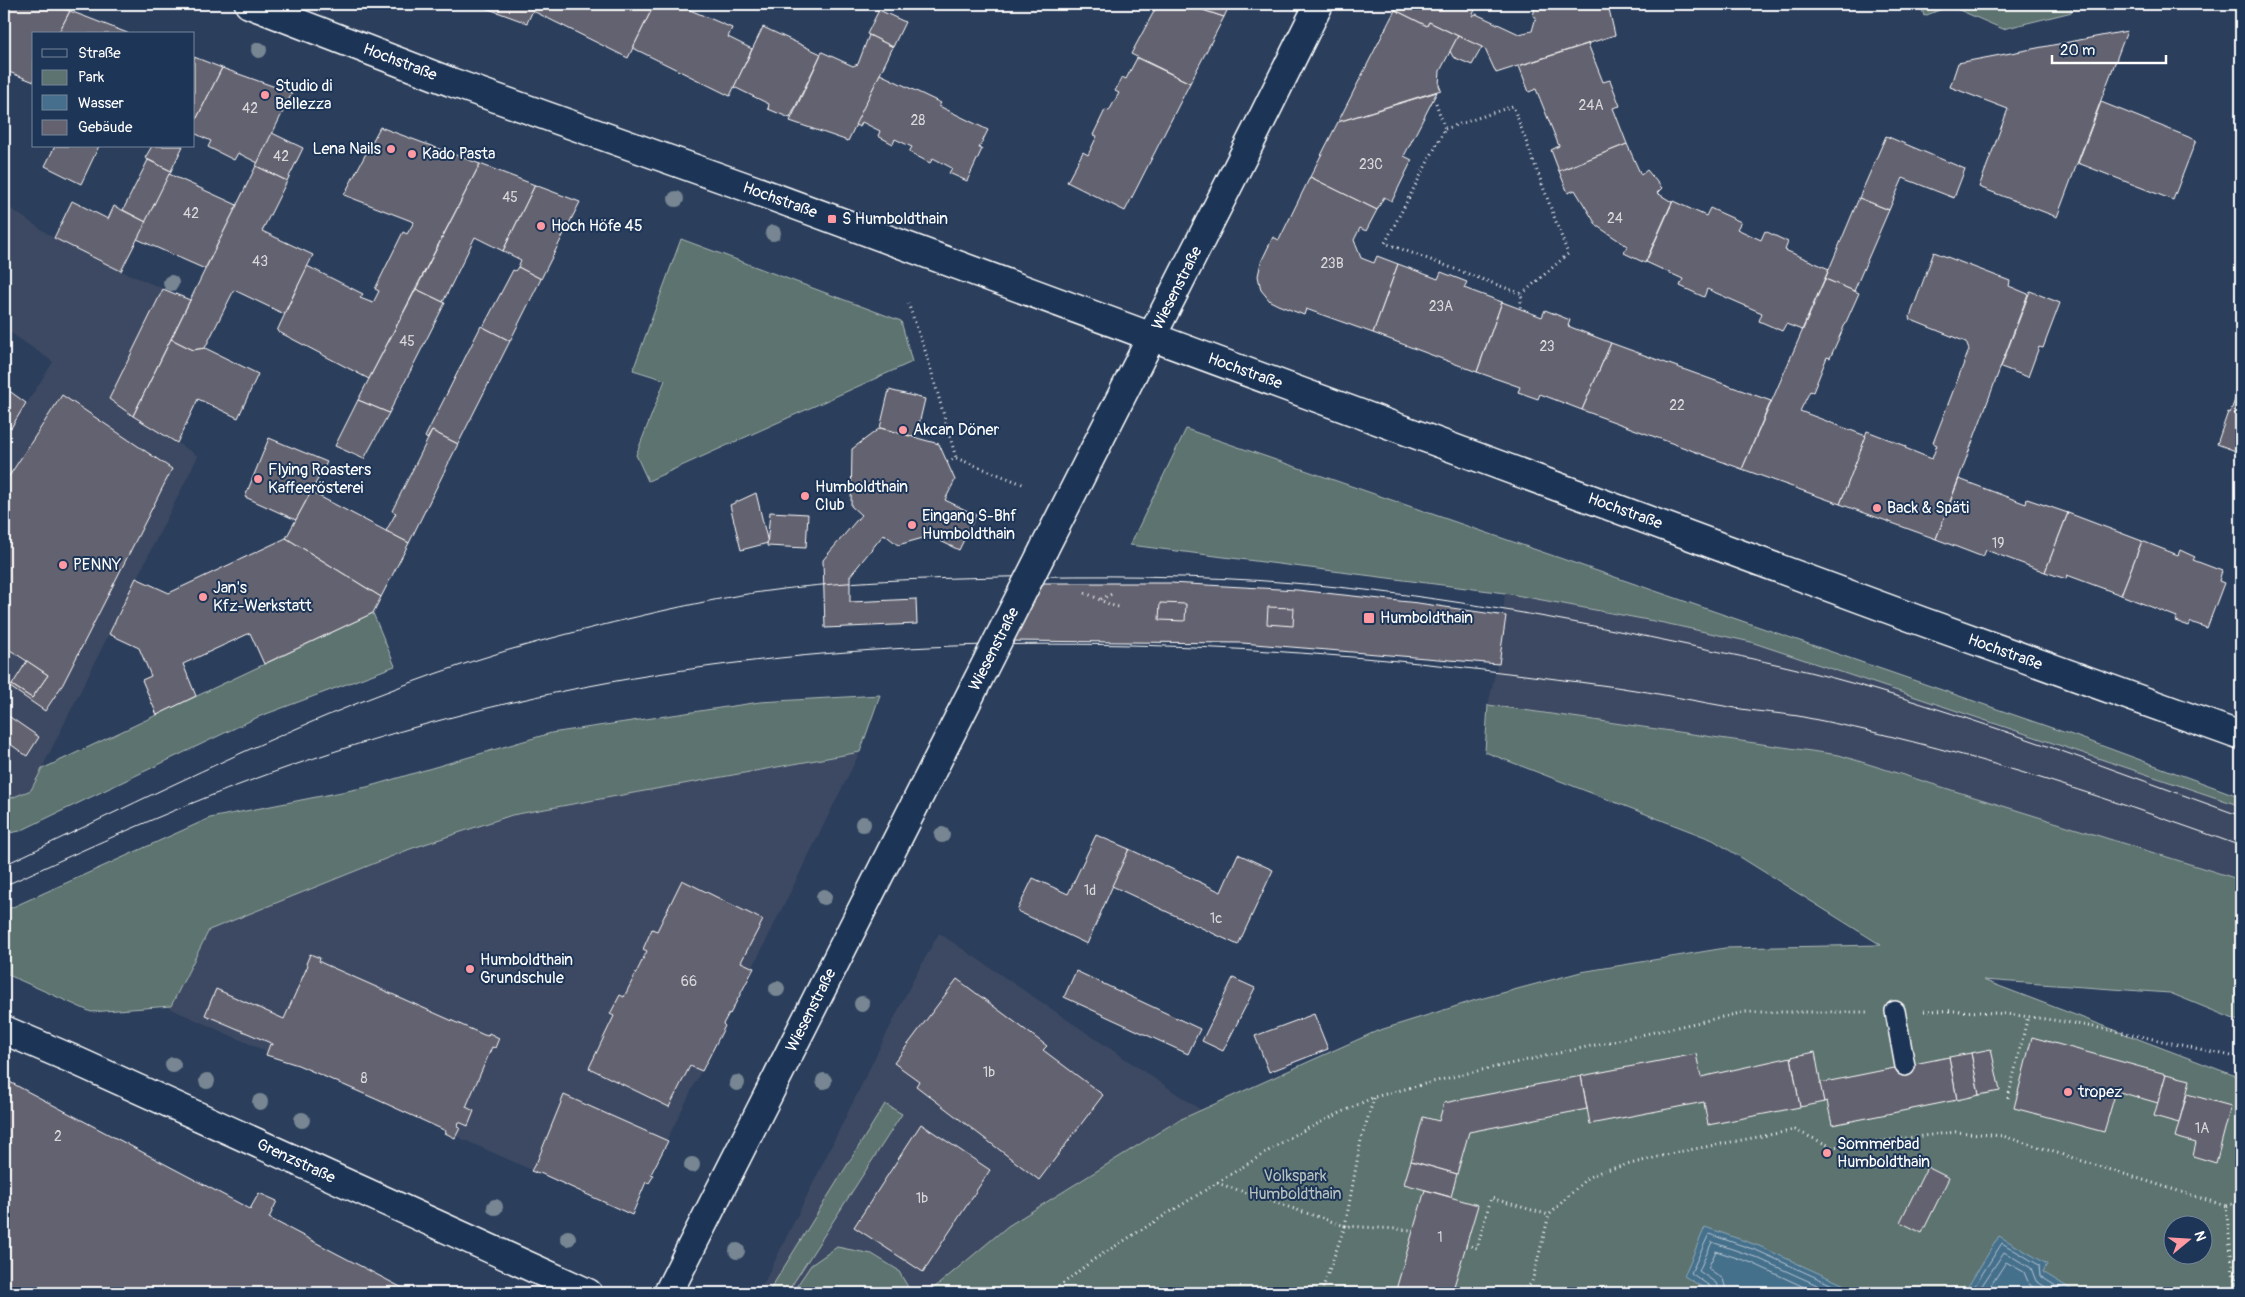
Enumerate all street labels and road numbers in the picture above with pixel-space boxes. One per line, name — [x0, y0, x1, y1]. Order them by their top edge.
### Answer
street label: Hochstraße — [360, 39, 440, 85]
street label: Hochstraße — [740, 177, 820, 223]
street label: Wiesenstraße — [1147, 243, 1207, 333]
street label: Hochstraße — [1205, 348, 1285, 394]
street label: Hochstraße — [1585, 488, 1665, 534]
street label: Wiesenstraße — [964, 604, 1024, 694]
street label: Hochstraße — [1965, 629, 2045, 675]
street label: Wiesenstraße — [781, 965, 841, 1055]
street label: Grenzstraße — [254, 1134, 339, 1188]

